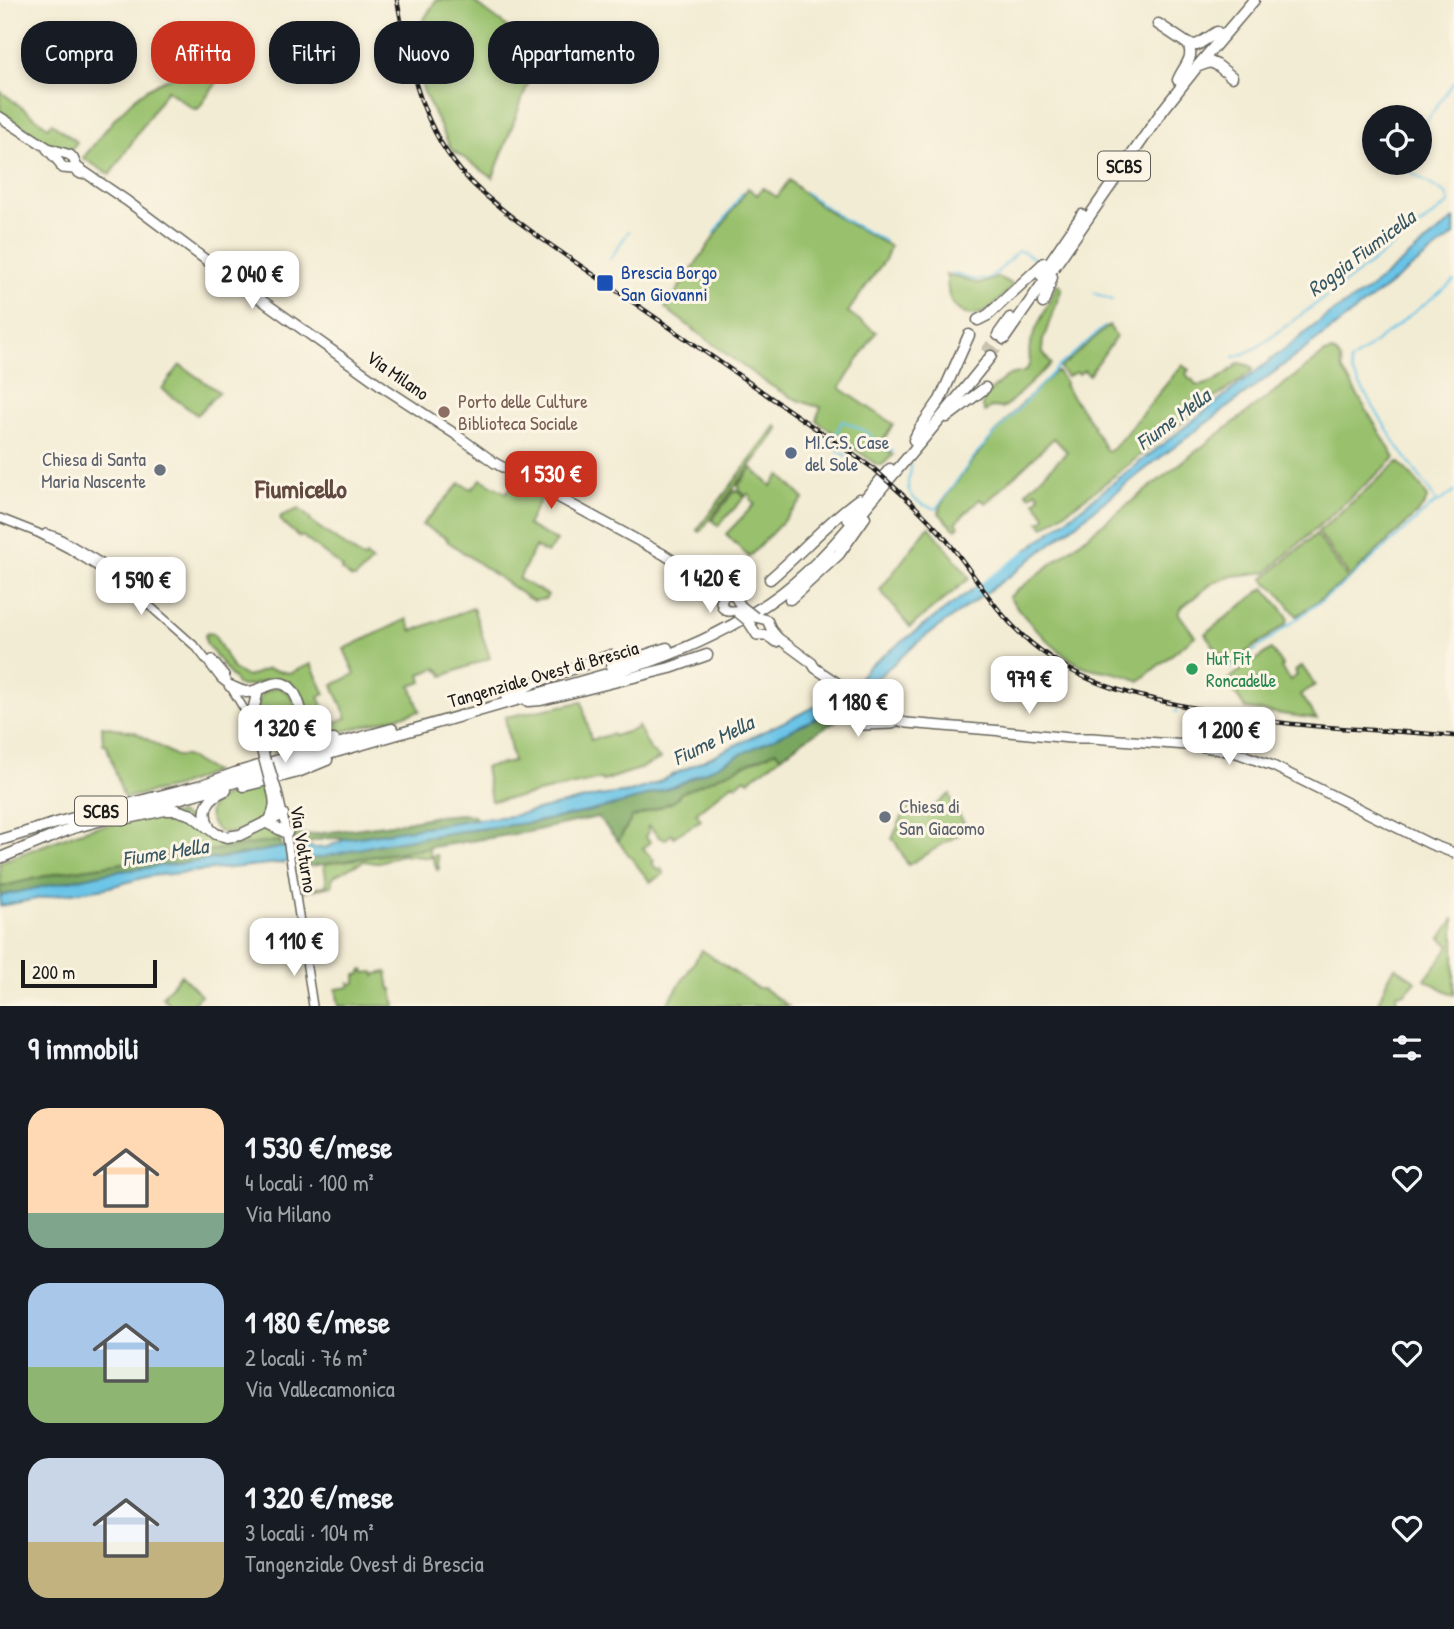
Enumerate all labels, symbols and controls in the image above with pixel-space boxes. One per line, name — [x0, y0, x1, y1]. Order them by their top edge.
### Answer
chip: Compra — [21, 21, 137, 84]
chip: Affitta — [151, 21, 255, 84]
chip: Filtri — [269, 21, 360, 84]
chip: Nuovo — [374, 21, 474, 84]
chip: Appartamento — [488, 21, 659, 84]
map controls — [1362, 105, 1432, 175]
button: locate — [1362, 105, 1432, 175]
road number: SCBS — [1098, 152, 1150, 181]
water label: Roggia Fiumicella — [1301, 201, 1423, 303]
pin: 2 040 € — [187, 252, 317, 311]
text: 2 040 € — [221, 258, 283, 289]
place label: Brescia Borgo San Giovanni — [621, 259, 717, 307]
marker: Brescia Borgo San Giovanni — [595, 273, 615, 293]
street label: Via Milano — [361, 344, 435, 406]
water label: Fiume Mella — [1130, 380, 1219, 457]
place label: Porto delle Culture Biblioteca Sociale — [458, 388, 588, 436]
marker: Porto delle Culture Biblioteca Sociale — [436, 404, 452, 420]
place label: MI.C.S. Case del Sole — [805, 429, 890, 477]
marker: MI.C.S. Case del Sole — [783, 445, 799, 461]
place label: Chiesa di Santa Maria Nascente — [41, 446, 147, 494]
pin: 1 530 € — [486, 452, 616, 511]
text: 1 530 € — [521, 458, 581, 489]
marker: Chiesa di Santa Maria Nascente — [152, 462, 168, 478]
district label: Fiumicello — [254, 471, 347, 506]
pin: 1 420 € — [645, 556, 775, 615]
pin: 1 590 € — [76, 558, 206, 617]
text: 1 420 € — [680, 562, 740, 593]
text: 1 590 € — [112, 564, 170, 595]
street label: Tangenziale Ovest di Brescia — [445, 634, 642, 714]
place label: Hut Fit Roncadelle — [1206, 645, 1277, 693]
pin: 979 € — [980, 656, 1078, 716]
marker: Hut Fit Roncadelle — [1184, 661, 1200, 677]
text: 979 € — [1007, 663, 1051, 694]
pin: 1 180 € — [793, 680, 923, 739]
text: 1 180 € — [829, 686, 887, 717]
pin: 1 320 € — [220, 706, 350, 765]
water label: Fiume Mella — [668, 707, 761, 772]
pin: 1 200 € — [1164, 708, 1294, 767]
text: 1 320 € — [254, 712, 316, 743]
text: 1 200 € — [1198, 714, 1260, 745]
place label: Chiesa di San Giacomo — [899, 793, 985, 841]
road number: SCBS — [75, 796, 127, 826]
street label: Via Volturno — [284, 804, 324, 895]
marker: Chiesa di San Giacomo — [877, 809, 893, 825]
water label: Fiume Mella — [120, 830, 213, 873]
pin: 1 110 € — [229, 918, 359, 978]
text: 1 110 € — [266, 925, 323, 956]
scale bar — [21, 957, 158, 989]
text: 200 m — [32, 959, 75, 985]
text: 9 immobili — [28, 1028, 139, 1068]
icon: filters — [1388, 1029, 1426, 1067]
text: 1 530 €/mese — [245, 1127, 392, 1167]
icon: home — [84, 1136, 168, 1220]
icon: heart — [1388, 1159, 1426, 1197]
text: 4 locali · 100 m² — [245, 1167, 374, 1198]
text: Via Milano — [245, 1198, 331, 1229]
text: 1 180 €/mese — [245, 1302, 390, 1342]
icon: home — [84, 1311, 168, 1395]
icon: heart — [1388, 1334, 1426, 1372]
text: 2 locali · 76 m² — [245, 1342, 368, 1373]
text: Via Vallecamonica — [245, 1373, 395, 1404]
text: 1 320 €/mese — [245, 1477, 394, 1517]
icon: home — [84, 1486, 168, 1570]
icon: heart — [1388, 1509, 1426, 1547]
text: 3 locali · 104 m² — [245, 1517, 374, 1548]
text: Tangenziale Ovest di Brescia — [245, 1548, 484, 1579]

